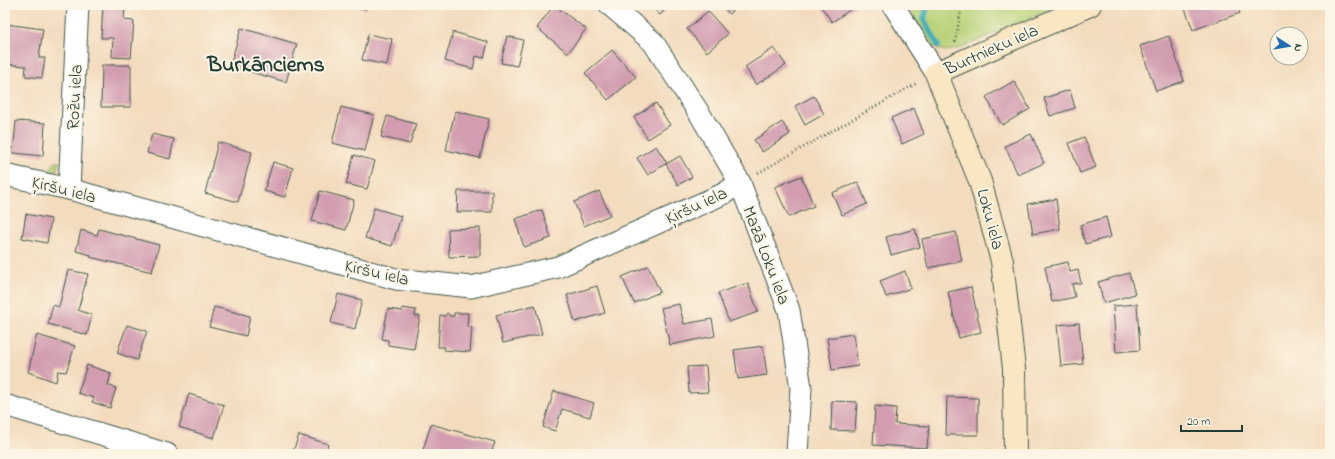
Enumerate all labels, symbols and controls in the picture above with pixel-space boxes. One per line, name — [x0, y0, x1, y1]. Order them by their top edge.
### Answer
street label: Burtnieku iela — [940, 18, 1043, 84]
north arrow — [1269, 26, 1309, 66]
text: N — [1289, 43, 1306, 53]
district label: Burkānciems — [206, 50, 325, 82]
street label: Rožu iela — [61, 64, 91, 131]
street label: Ķiršu iela — [29, 170, 98, 211]
street label: Ķiršu iela — [662, 181, 732, 232]
street label: Loku iela — [968, 186, 1010, 253]
street label: Mazā Loku iela — [734, 203, 796, 309]
street label: Ķiršu iela — [342, 254, 411, 294]
scale bar — [1181, 407, 1242, 433]
text: 20 m — [1187, 413, 1210, 431]

